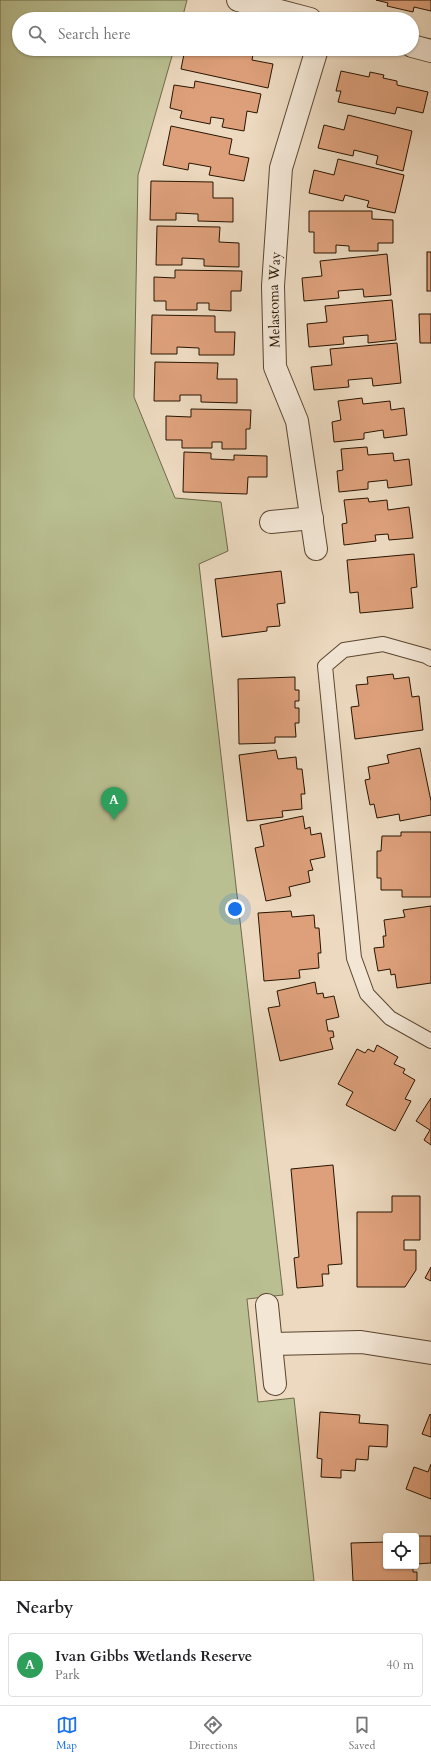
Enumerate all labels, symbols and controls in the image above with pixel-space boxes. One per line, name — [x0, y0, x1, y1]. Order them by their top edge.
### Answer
search box — [12, 12, 419, 56]
icon: search — [26, 23, 48, 45]
text: Search here — [58, 24, 131, 44]
street label: Melastoma Way — [264, 250, 285, 348]
pin: A — [101, 787, 127, 820]
your location — [225, 899, 245, 919]
map controls — [383, 1533, 419, 1569]
button: locate — [383, 1533, 419, 1569]
text: Nearby — [16, 1596, 73, 1619]
text: Ivan Gibbs Wetlands Reserve — [55, 1646, 252, 1666]
text: A — [25, 1656, 35, 1674]
text: 40 m — [386, 1656, 414, 1674]
text: Park — [55, 1666, 80, 1684]
tab: Map — [56, 1714, 78, 1753]
tab: Directions — [189, 1714, 237, 1753]
tab: Saved — [349, 1714, 375, 1753]

